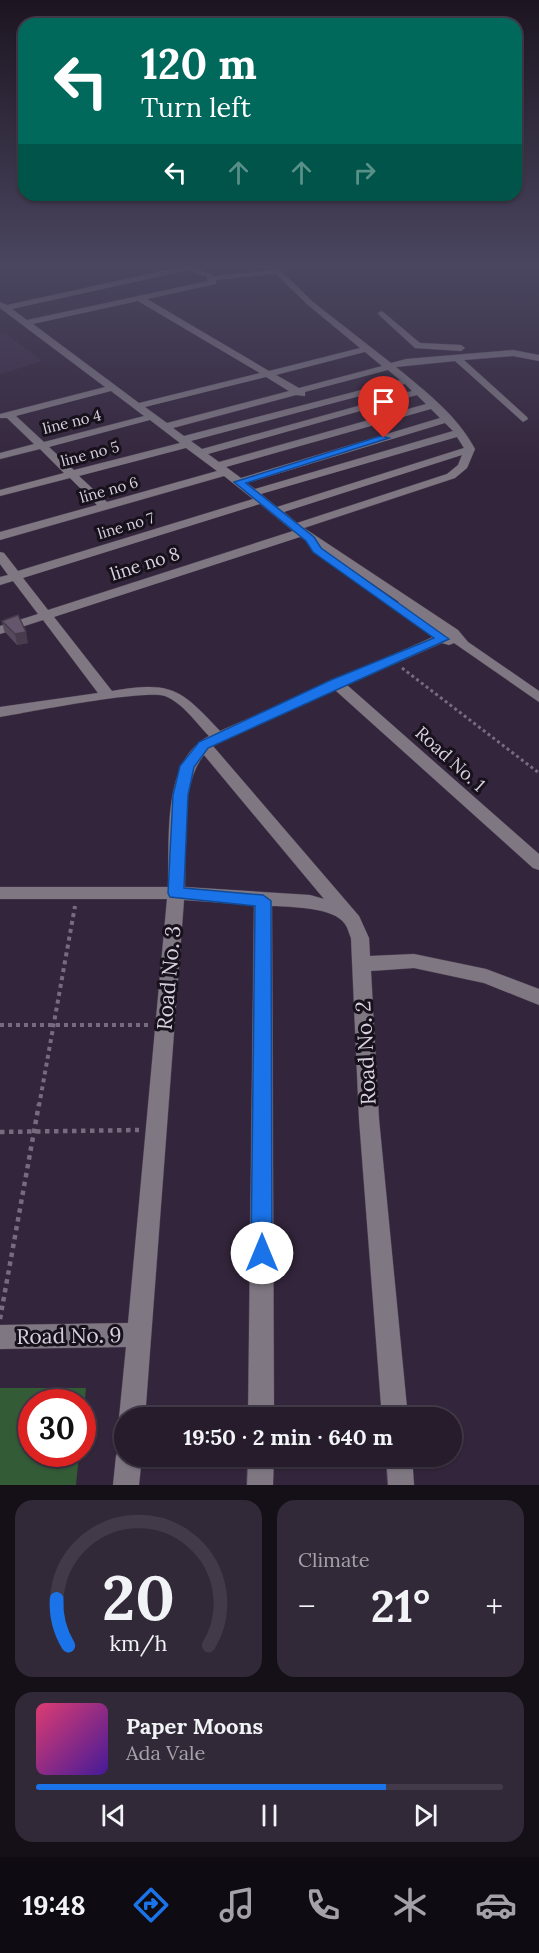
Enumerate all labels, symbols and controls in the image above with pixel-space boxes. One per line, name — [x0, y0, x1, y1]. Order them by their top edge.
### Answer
text: 120 m — [141, 37, 257, 91]
icon: left — [42, 42, 120, 120]
text: Turn left — [141, 90, 251, 124]
icon: left — [159, 156, 192, 189]
icon: ahead — [222, 156, 255, 189]
icon: ahead — [285, 156, 318, 189]
icon: right — [348, 156, 381, 189]
pin — [358, 376, 409, 438]
icon: arrive — [367, 385, 400, 418]
street label: line no 4 — [41, 405, 103, 438]
street label: line no 5 — [59, 437, 121, 470]
street label: line no 6 — [77, 472, 140, 507]
street label: line no 7 — [95, 508, 157, 543]
street label: line no 8 — [107, 542, 182, 586]
street label: Road No. 1 — [411, 721, 490, 796]
street label: Road No. 3 — [150, 925, 187, 1031]
street label: Road No. 2 — [349, 1000, 382, 1106]
position arrow — [230, 1221, 294, 1285]
street label: Road No. 9 — [16, 1321, 122, 1350]
speed limit sign: 30 — [18, 1389, 96, 1467]
text: 19:50 · 2 min · 640 m — [183, 1423, 393, 1451]
text: Climate — [298, 1547, 370, 1572]
text: 20 — [102, 1557, 175, 1637]
text: 21° — [371, 1577, 430, 1634]
text: − — [298, 1585, 316, 1627]
text: + — [485, 1585, 503, 1627]
text: km/h — [110, 1629, 168, 1657]
text: Paper Moons — [126, 1712, 263, 1740]
text: Ada Vale — [126, 1740, 205, 1765]
icon: previous — [97, 1799, 130, 1832]
icon: pause — [253, 1799, 286, 1832]
icon: next — [409, 1799, 442, 1832]
icon: directions — [130, 1884, 172, 1926]
icon: music — [216, 1884, 258, 1926]
icon: phone — [302, 1884, 344, 1926]
icon: climate — [389, 1884, 431, 1926]
icon: car — [475, 1884, 517, 1926]
text: 19:48 — [22, 1888, 86, 1922]

